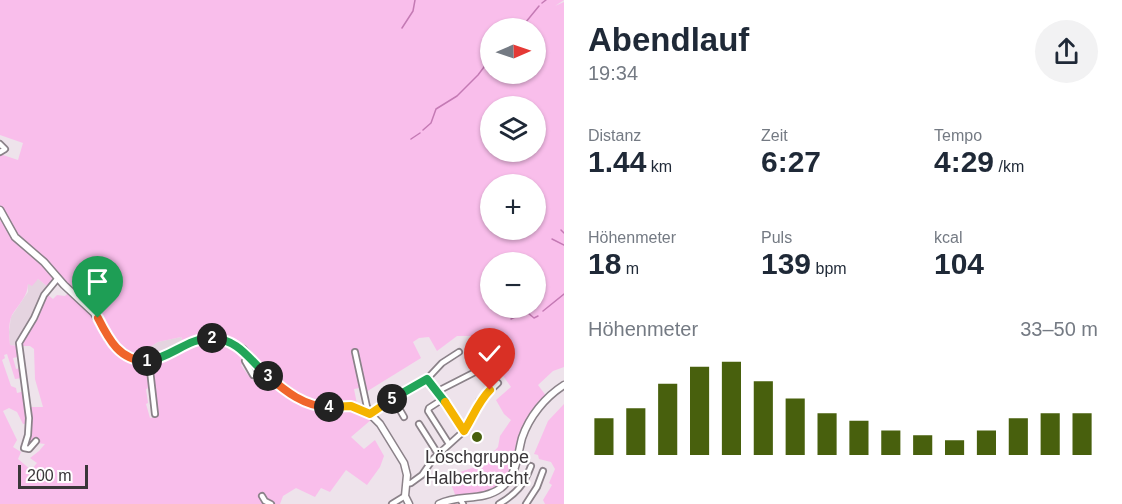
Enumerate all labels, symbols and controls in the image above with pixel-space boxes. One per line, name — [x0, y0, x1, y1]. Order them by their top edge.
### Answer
north arrow — [480, 18, 546, 84]
map controls — [480, 18, 546, 318]
button: share — [1035, 20, 1098, 83]
text: Abendlauf — [588, 21, 749, 58]
text: 19:34 — [588, 62, 638, 84]
button: layers — [480, 96, 546, 162]
text: Distanz — [588, 127, 641, 144]
text: Zeit — [761, 127, 788, 144]
text: Tempo — [934, 127, 982, 144]
text: 1.44 — [588, 145, 646, 178]
text: 6:27 — [761, 145, 821, 178]
text: 4:29 — [934, 145, 994, 178]
text: km — [646, 158, 672, 175]
text: /km — [994, 158, 1024, 175]
button: + — [480, 174, 546, 240]
text: Höhenmeter — [588, 229, 676, 246]
text: Puls — [761, 229, 792, 246]
text: kcal — [934, 229, 962, 246]
text: 18 — [588, 247, 621, 280]
text: 139 — [761, 247, 811, 280]
text: 104 — [934, 247, 984, 280]
button: − — [480, 252, 546, 318]
pin — [72, 256, 123, 318]
text: m — [621, 260, 639, 277]
text: bpm — [811, 260, 847, 277]
icon: arrive — [81, 265, 114, 298]
text: Höhenmeter — [588, 318, 698, 340]
text: 33–50 m — [1020, 318, 1098, 340]
pin: 2 — [197, 323, 227, 353]
pin — [464, 328, 515, 390]
text: 2 — [208, 329, 216, 346]
icon: check — [473, 337, 506, 370]
pin: 1 — [132, 346, 162, 376]
text: 1 — [143, 352, 151, 369]
pin: 3 — [253, 361, 283, 391]
text: 3 — [264, 367, 272, 384]
pin: 5 — [377, 384, 407, 414]
text: 5 — [388, 390, 396, 407]
pin: 4 — [314, 392, 344, 422]
text: 4 — [325, 398, 333, 415]
marker: Löschgruppe Halberbracht — [470, 430, 484, 444]
place label: Löschgruppe Halberbracht — [425, 447, 529, 488]
scale bar — [18, 462, 88, 490]
text: 200 m — [27, 467, 71, 484]

